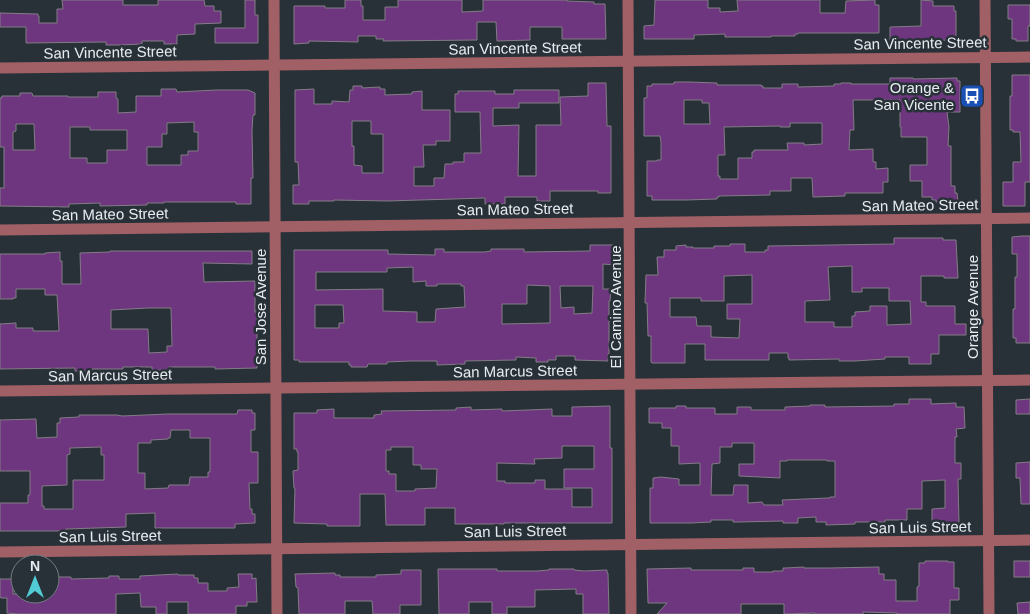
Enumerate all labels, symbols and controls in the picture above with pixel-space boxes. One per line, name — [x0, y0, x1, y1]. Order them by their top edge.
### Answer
street label: San Vincente Street — [853, 33, 988, 53]
street label: San Vincente Street — [448, 38, 583, 58]
street label: San Vincente Street — [43, 42, 178, 62]
place label: Orange & San Vicente — [873, 79, 954, 113]
bus stop icon: Orange & San Vicente — [959, 83, 985, 109]
street label: San Mateo Street — [861, 195, 979, 215]
street label: San Mateo Street — [456, 199, 574, 219]
street label: San Mateo Street — [51, 204, 169, 224]
street label: El Camino Avenue — [607, 245, 624, 369]
street label: San Jose Avenue — [252, 249, 269, 365]
street label: Orange Avenue — [964, 255, 981, 359]
street label: San Marcus Street — [453, 361, 578, 381]
street label: San Marcus Street — [48, 365, 173, 385]
street label: San Luis Street — [869, 518, 972, 536]
street label: San Luis Street — [464, 522, 567, 540]
street label: San Luis Street — [59, 527, 162, 545]
north arrow — [10, 554, 60, 604]
text: N — [30, 558, 40, 574]

